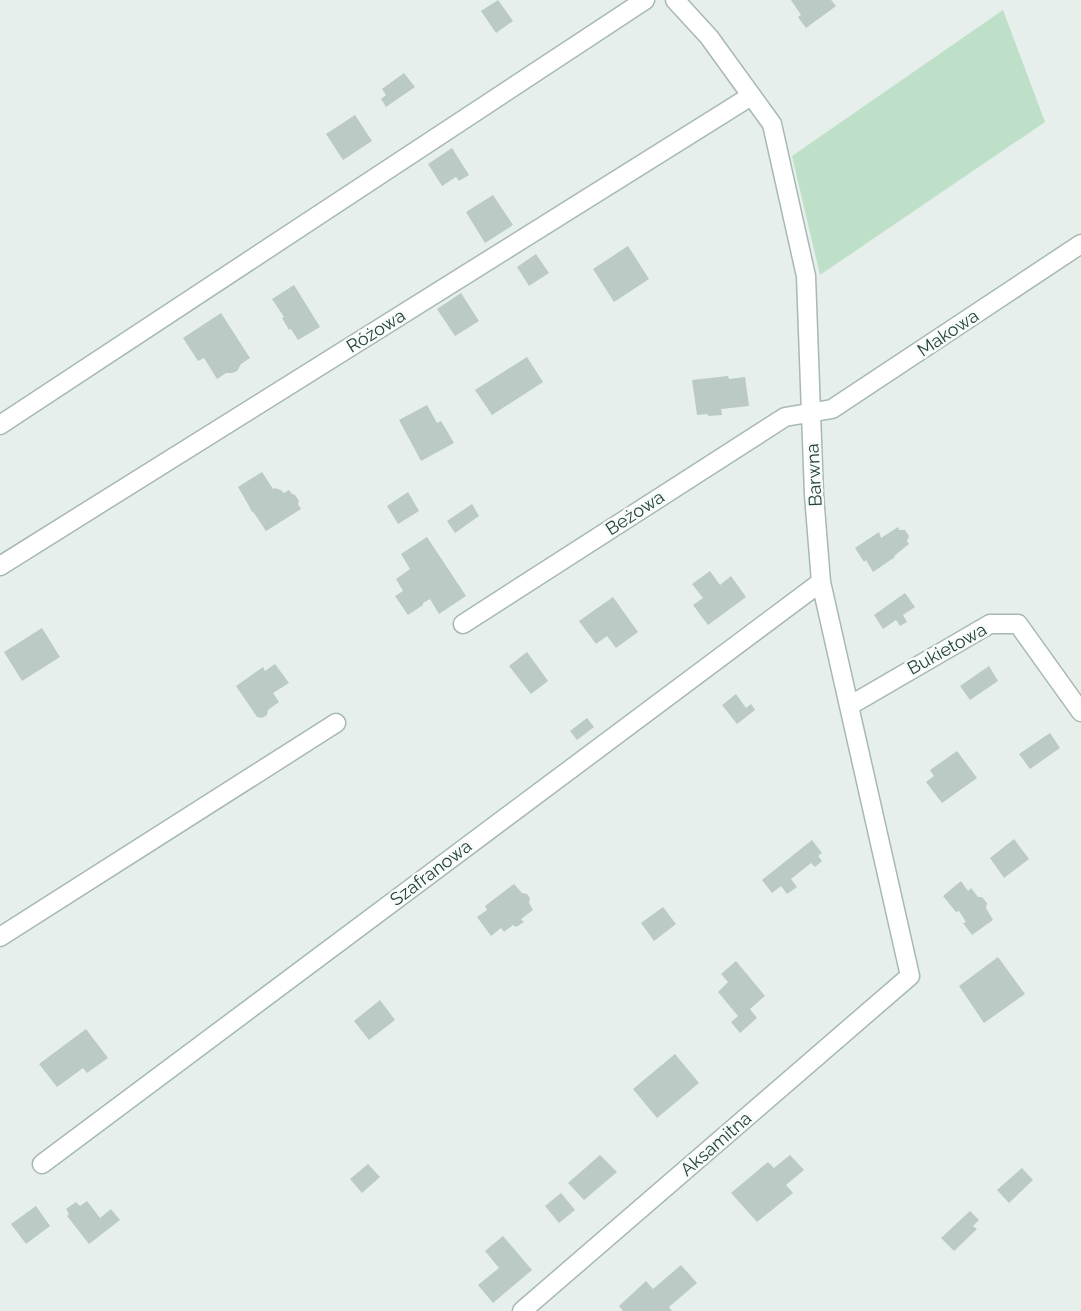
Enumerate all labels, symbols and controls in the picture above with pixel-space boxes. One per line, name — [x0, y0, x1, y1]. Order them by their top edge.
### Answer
street label: Różowa — [343, 304, 409, 357]
street label: Makowa — [913, 305, 982, 361]
street label: Barwna — [801, 443, 826, 507]
street label: Beżowa — [601, 486, 668, 539]
street label: Bukietowa — [904, 618, 990, 679]
street label: Szafranowa — [386, 835, 476, 910]
street label: Aksamitna — [676, 1107, 755, 1180]

